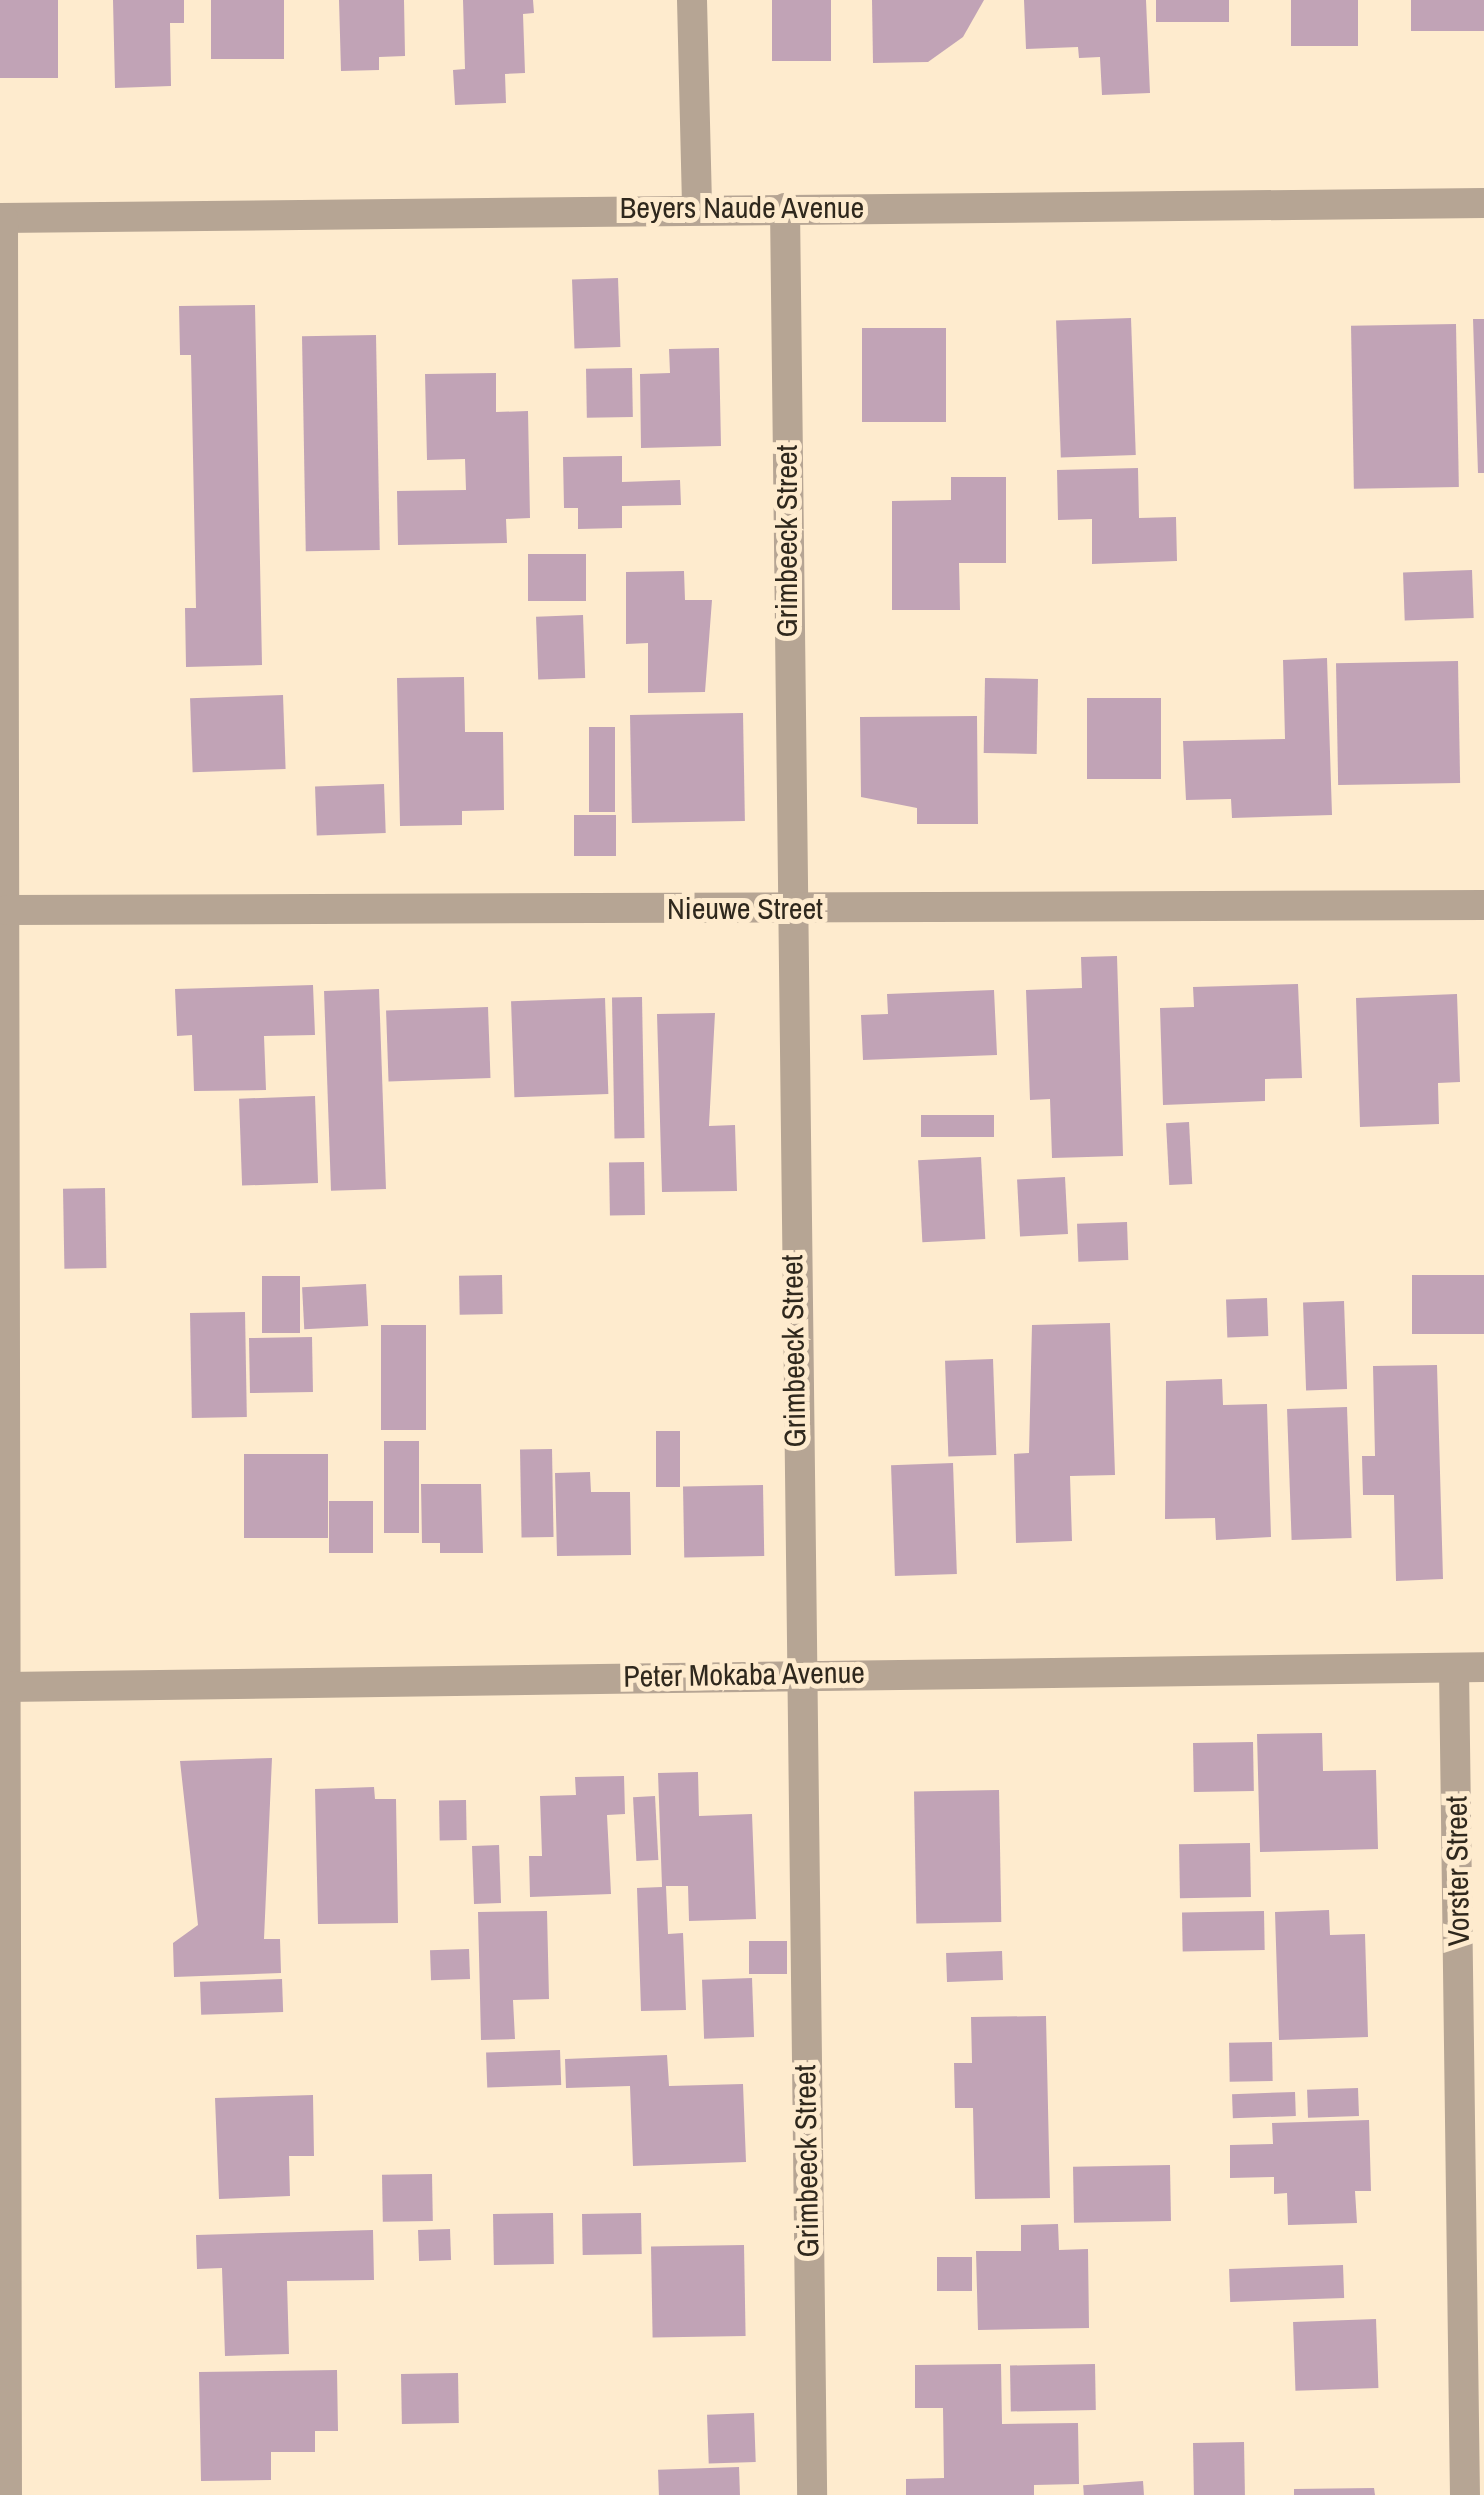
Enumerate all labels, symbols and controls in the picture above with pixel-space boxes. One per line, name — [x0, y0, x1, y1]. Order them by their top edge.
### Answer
street label: Beyers Naude Avenue — [619, 189, 865, 225]
street label: Grimbeeck Street — [768, 445, 804, 637]
street label: Nieuwe Street — [667, 890, 823, 926]
street label: Grimbeeck Street — [773, 1254, 813, 1448]
street label: Peter Mokaba Avenue — [622, 1654, 866, 1694]
street label: Vorster Street — [1438, 1795, 1476, 1947]
street label: Grimbeeck Street — [786, 2064, 826, 2258]

